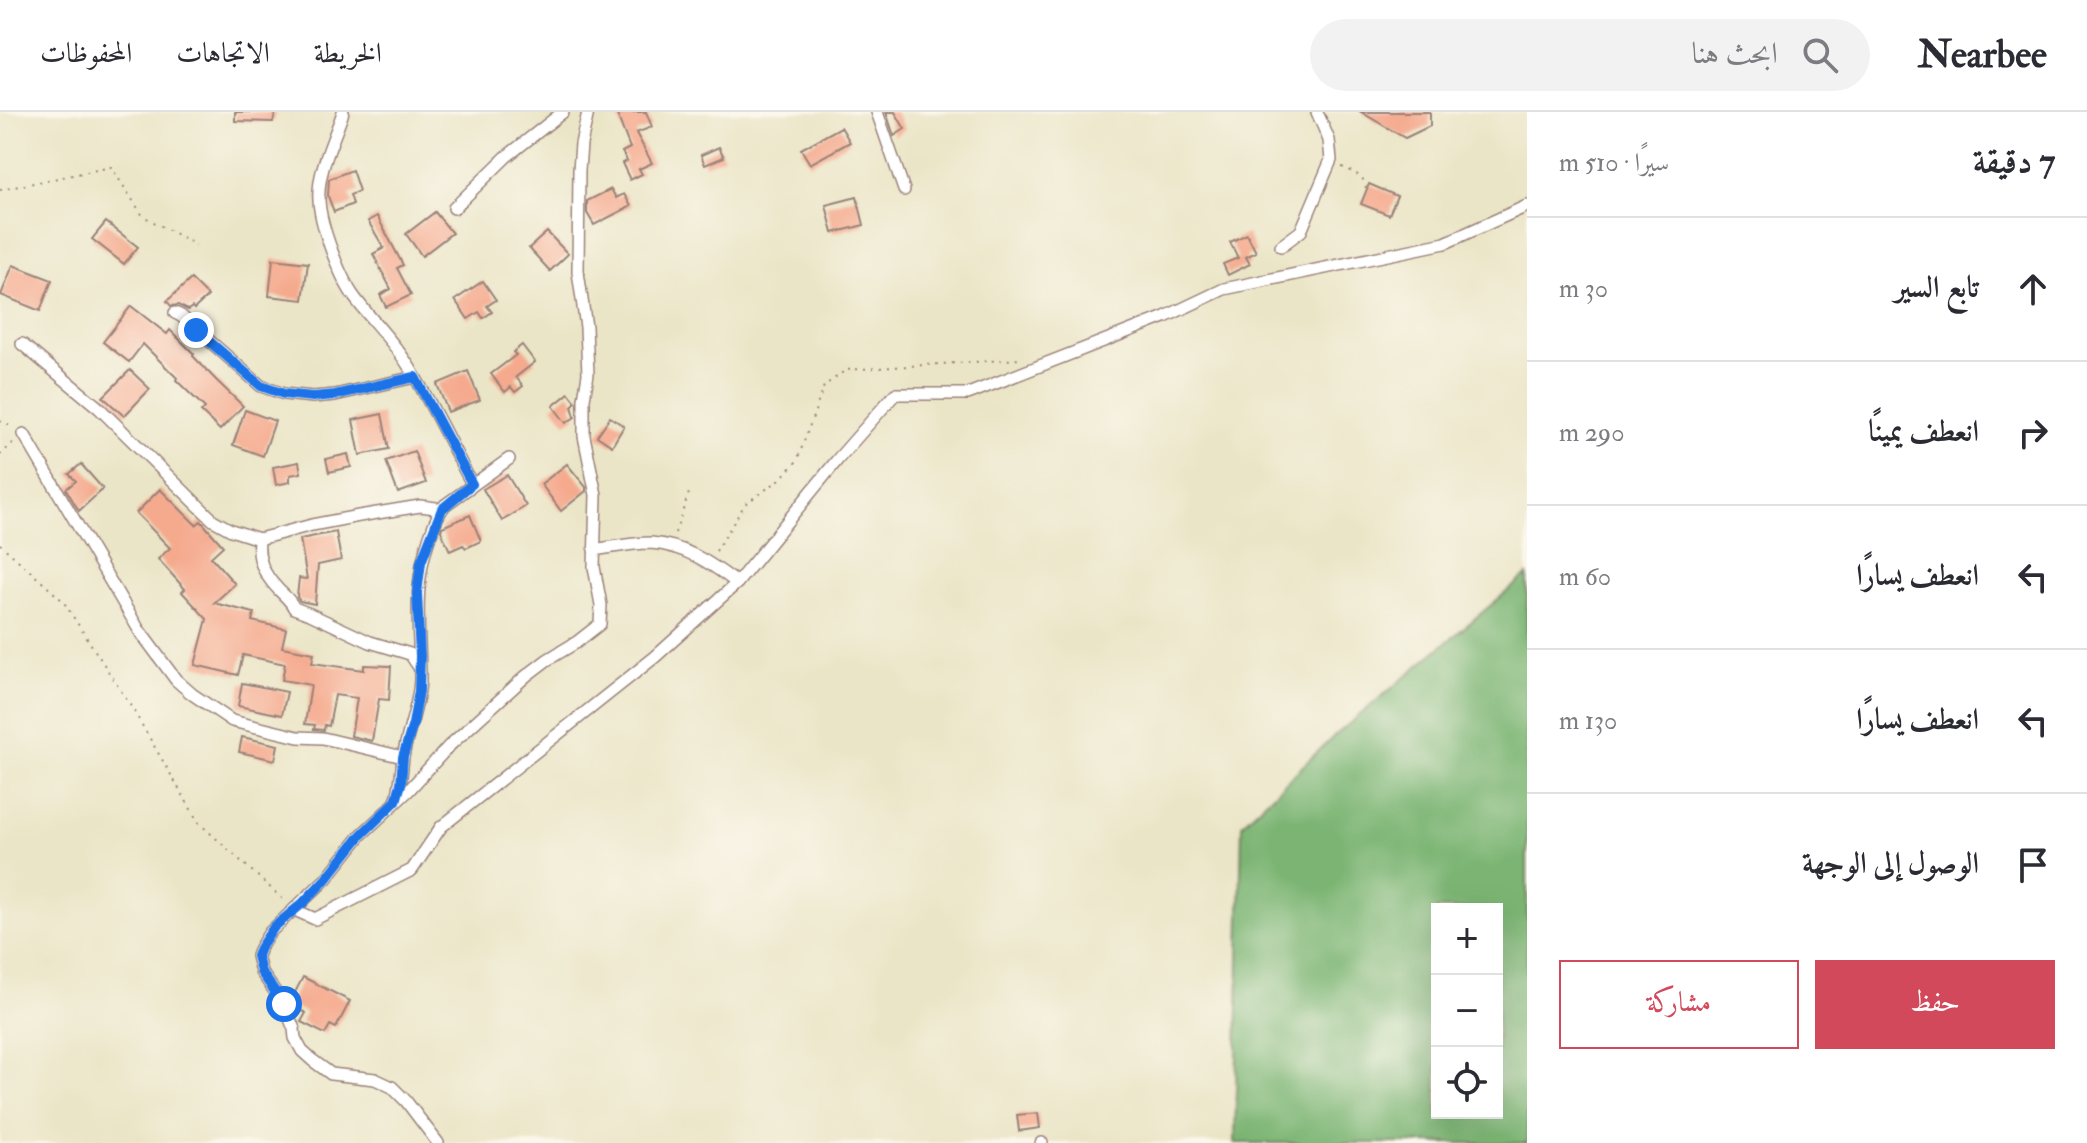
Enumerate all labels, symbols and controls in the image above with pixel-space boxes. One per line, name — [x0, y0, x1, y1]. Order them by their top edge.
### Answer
search box — [1310, 19, 1870, 91]
text: Nearbee — [1918, 31, 2047, 79]
icon: search — [1798, 33, 1842, 77]
text: ابحث هنا — [1691, 35, 1778, 72]
text: المحفوظات — [40, 36, 132, 71]
text: الاتجاهات — [176, 36, 270, 71]
text: الخريطة — [314, 36, 382, 71]
text: 7 دقيقة — [1973, 140, 2055, 183]
text: سيرًا · 510 m — [1559, 147, 1669, 179]
icon: ahead — [2011, 267, 2055, 311]
text: تابع السير — [1894, 269, 1979, 306]
text: 30 m — [1559, 273, 1608, 305]
route end — [178, 312, 214, 348]
icon: right — [2011, 411, 2055, 455]
text: انعطف يمينًا — [1868, 413, 1979, 450]
text: 290 m — [1559, 417, 1625, 449]
icon: left — [2011, 555, 2055, 599]
text: انعطف يسارًا — [1856, 557, 1979, 594]
text: 60 m — [1559, 561, 1611, 593]
icon: left — [2011, 699, 2055, 743]
text: انعطف يسارًا — [1856, 701, 1979, 738]
text: 130 m — [1559, 705, 1617, 737]
icon: arrive — [2011, 843, 2055, 887]
text: الوصول إلى الوجهة — [1802, 845, 1979, 882]
map controls — [1431, 903, 1503, 1119]
button: + — [1431, 903, 1503, 975]
button: مشاركة — [1559, 960, 1799, 1049]
button: حفظ — [1815, 960, 2055, 1049]
button: − — [1431, 975, 1503, 1047]
route start — [266, 986, 302, 1022]
button: locate — [1431, 1047, 1503, 1119]

